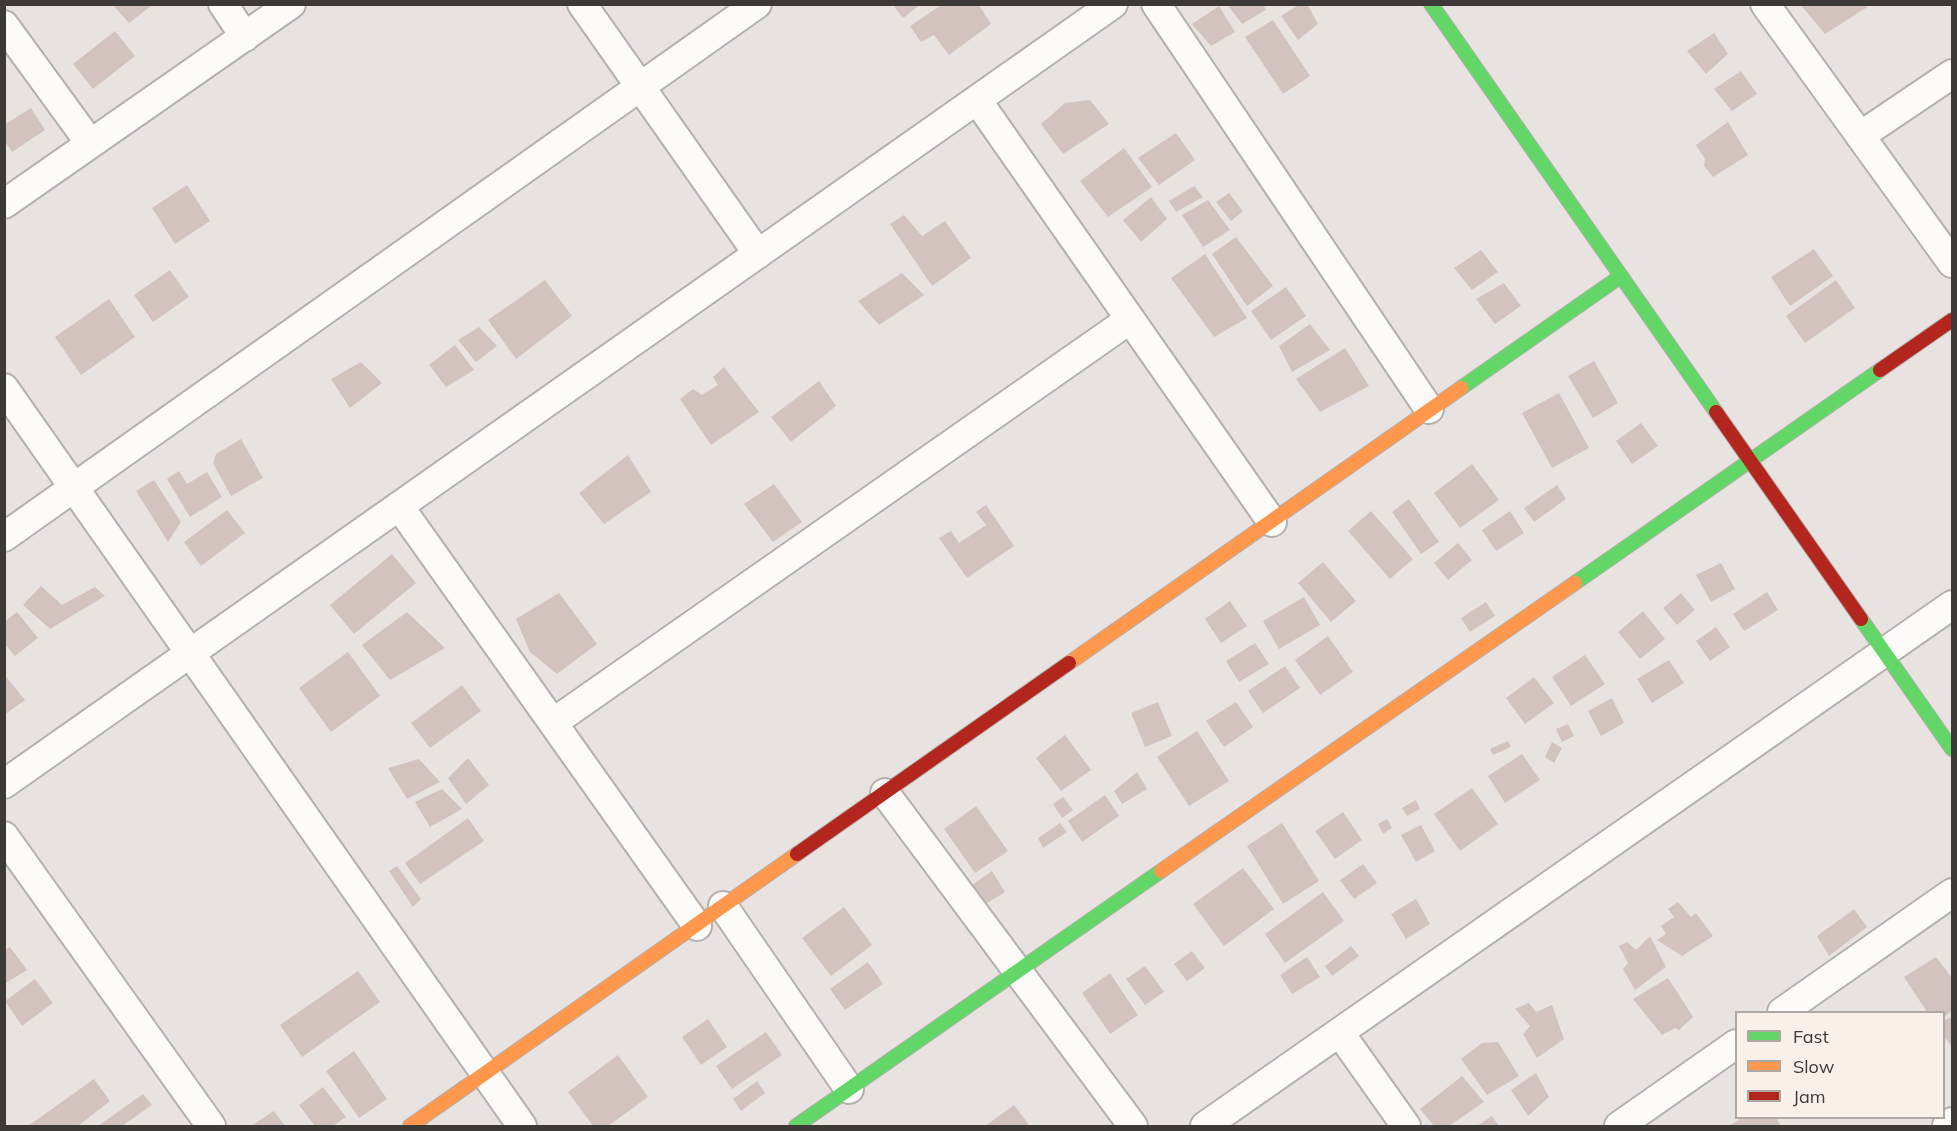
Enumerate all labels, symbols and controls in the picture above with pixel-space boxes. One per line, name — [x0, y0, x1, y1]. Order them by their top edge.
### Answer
legend — [1735, 1011, 1945, 1119]
text: Fast — [1793, 1025, 1829, 1048]
text: Slow — [1793, 1055, 1834, 1078]
text: Jam — [1793, 1085, 1826, 1108]

